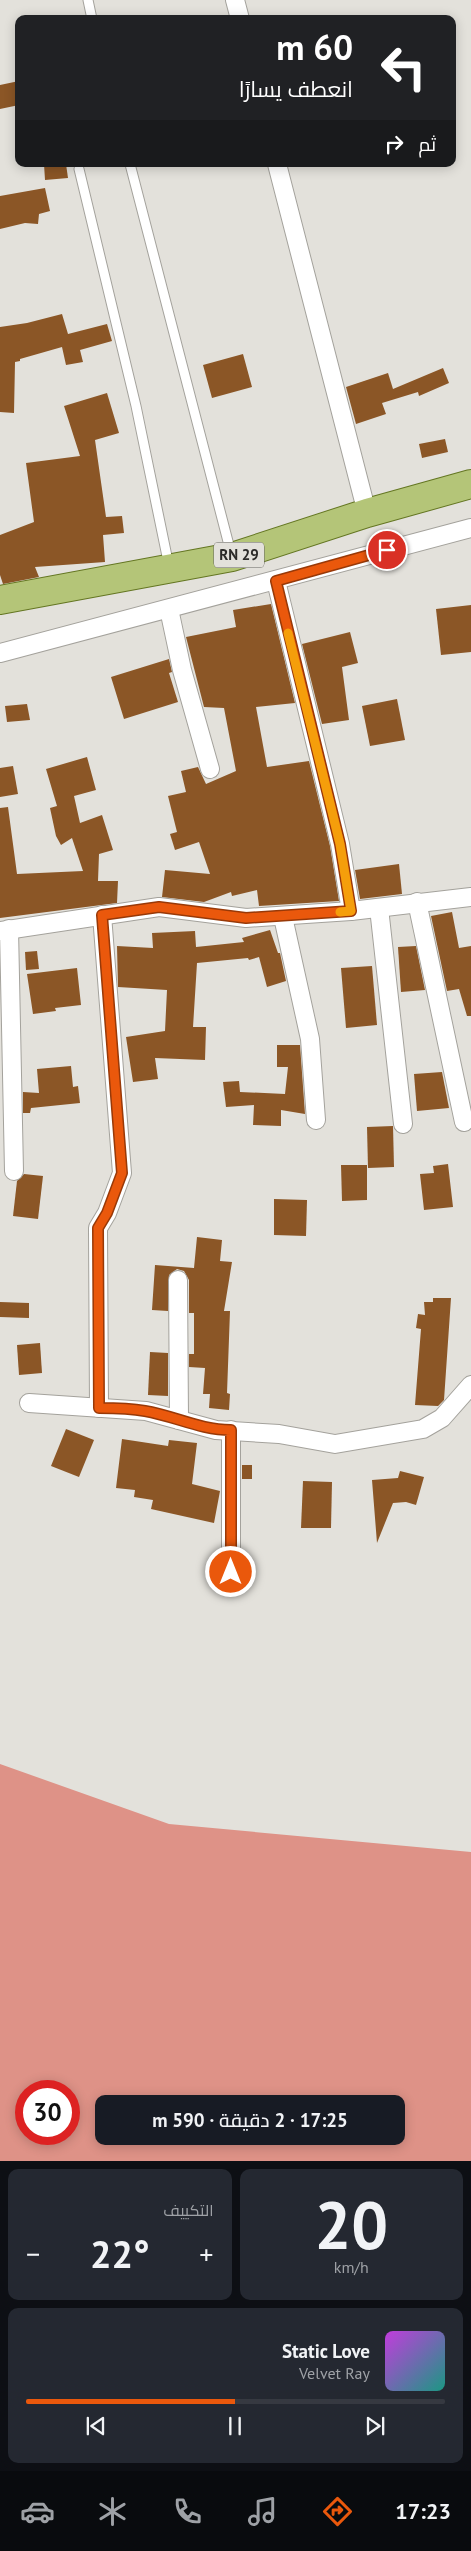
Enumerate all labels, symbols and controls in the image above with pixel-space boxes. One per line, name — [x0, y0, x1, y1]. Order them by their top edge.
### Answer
text: 60 m — [276, 24, 353, 70]
icon: left — [371, 35, 436, 100]
text: انعطف يسارًا — [239, 75, 353, 103]
icon: right — [380, 130, 408, 158]
text: ثم — [418, 132, 436, 156]
pin — [366, 529, 408, 571]
icon: arrive — [373, 536, 401, 564]
road number: RN 29 — [214, 542, 264, 568]
position arrow — [204, 1545, 256, 1597]
speed limit sign: 30 — [15, 2080, 80, 2145]
text: 17:25 · 2 دقيقة · 590 m — [152, 2108, 348, 2132]
text: 20 — [314, 2182, 388, 2266]
text: التكييف — [163, 2200, 214, 2220]
text: 22° — [90, 2229, 150, 2278]
text: − — [26, 2235, 40, 2272]
text: + — [199, 2235, 213, 2272]
text: km/h — [334, 2257, 369, 2277]
text: Static Love — [282, 2339, 370, 2363]
text: Velvet Ray — [299, 2363, 370, 2383]
icon: previous — [82, 2412, 110, 2440]
icon: pause — [221, 2412, 249, 2440]
icon: next — [361, 2412, 389, 2440]
icon: car — [20, 2494, 55, 2529]
icon: climate — [95, 2494, 130, 2529]
icon: phone — [170, 2494, 205, 2529]
icon: music — [245, 2494, 280, 2529]
icon: directions — [320, 2494, 355, 2529]
text: 17:23 — [395, 2497, 451, 2525]

